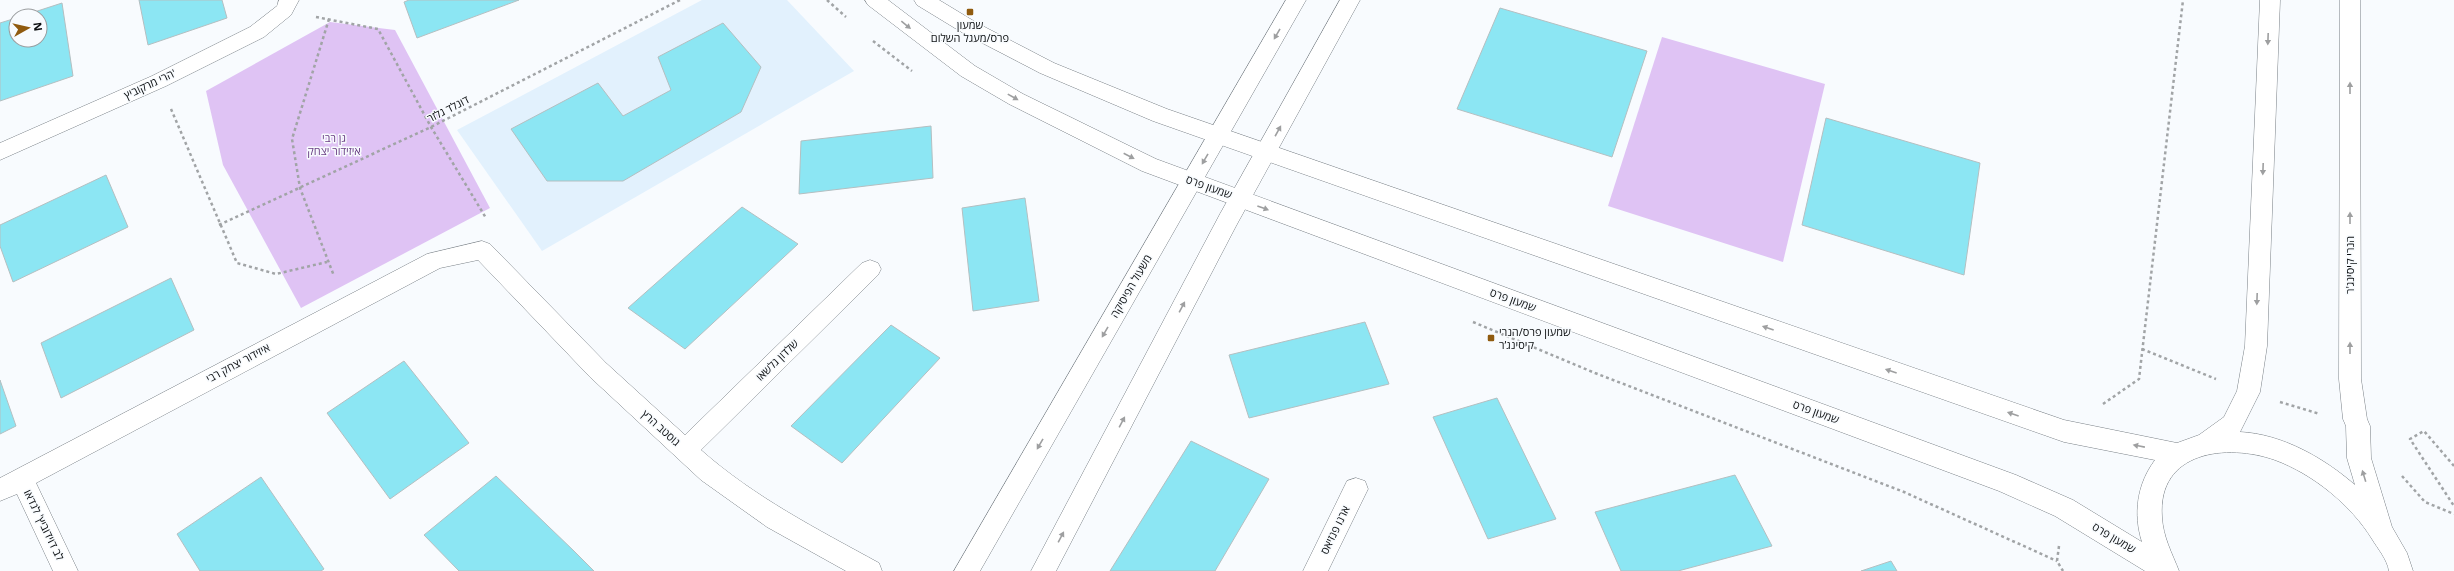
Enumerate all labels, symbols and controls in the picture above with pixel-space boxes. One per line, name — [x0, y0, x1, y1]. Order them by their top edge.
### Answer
marker: שמעון פרס/מעגל השלום — [965, 7, 975, 17]
north arrow — [8, 8, 48, 48]
place label: שמעון פרס/מעגל השלום — [931, 17, 1009, 45]
one-way arrow — [900, 20, 911, 29]
text: N — [30, 21, 46, 32]
one-way arrow — [1273, 28, 1280, 40]
one-way arrow — [2265, 33, 2272, 45]
street label: הרי מרקוביץ' — [121, 65, 178, 102]
one-way arrow — [2347, 81, 2353, 94]
street label: דונלד גלזר — [424, 91, 472, 125]
one-way arrow — [1007, 93, 1019, 100]
one-way arrow — [1274, 125, 1281, 137]
park label: גן רבי איזידור יצחק — [307, 130, 361, 158]
one-way arrow — [1124, 152, 1135, 159]
one-way arrow — [1201, 153, 1208, 164]
one-way arrow — [2260, 163, 2266, 176]
street label: שמעון פרס — [1184, 171, 1235, 202]
one-way arrow — [1258, 205, 1270, 211]
one-way arrow — [2347, 211, 2353, 224]
street label: הנרי קיסינג'ר — [2342, 236, 2357, 294]
street label: משעול הפיסיקה — [1106, 251, 1155, 320]
street label: שמעון פרס — [1488, 284, 1539, 315]
one-way arrow — [2254, 293, 2261, 305]
one-way arrow — [1179, 301, 1186, 312]
place label: שמעון פרס/הנרי קיסינג׳ר — [1499, 324, 1571, 352]
one-way arrow — [1761, 325, 1773, 331]
one-way arrow — [1101, 326, 1108, 338]
marker: שמעון פרס/הנרי קיסינג׳ר — [1486, 333, 1496, 343]
street label: שלדון גלשאו — [752, 335, 801, 384]
street label: איזידור יצחק רבי — [203, 339, 272, 386]
one-way arrow — [2347, 341, 2353, 354]
one-way arrow — [1884, 368, 1896, 374]
street label: שמעון פרס — [1791, 396, 1842, 427]
street label: גוסטב הרץ — [639, 406, 684, 449]
one-way arrow — [2007, 410, 2019, 416]
one-way arrow — [1118, 416, 1125, 427]
one-way arrow — [1036, 438, 1043, 450]
one-way arrow — [2133, 443, 2145, 449]
one-way arrow — [2361, 470, 2367, 482]
street label: לב דוידוביץ' לנדאו — [21, 487, 68, 563]
street label: ארנו פנזיאס — [1316, 503, 1353, 557]
street label: שמעון פרס — [2090, 519, 2139, 556]
one-way arrow — [1058, 531, 1064, 542]

